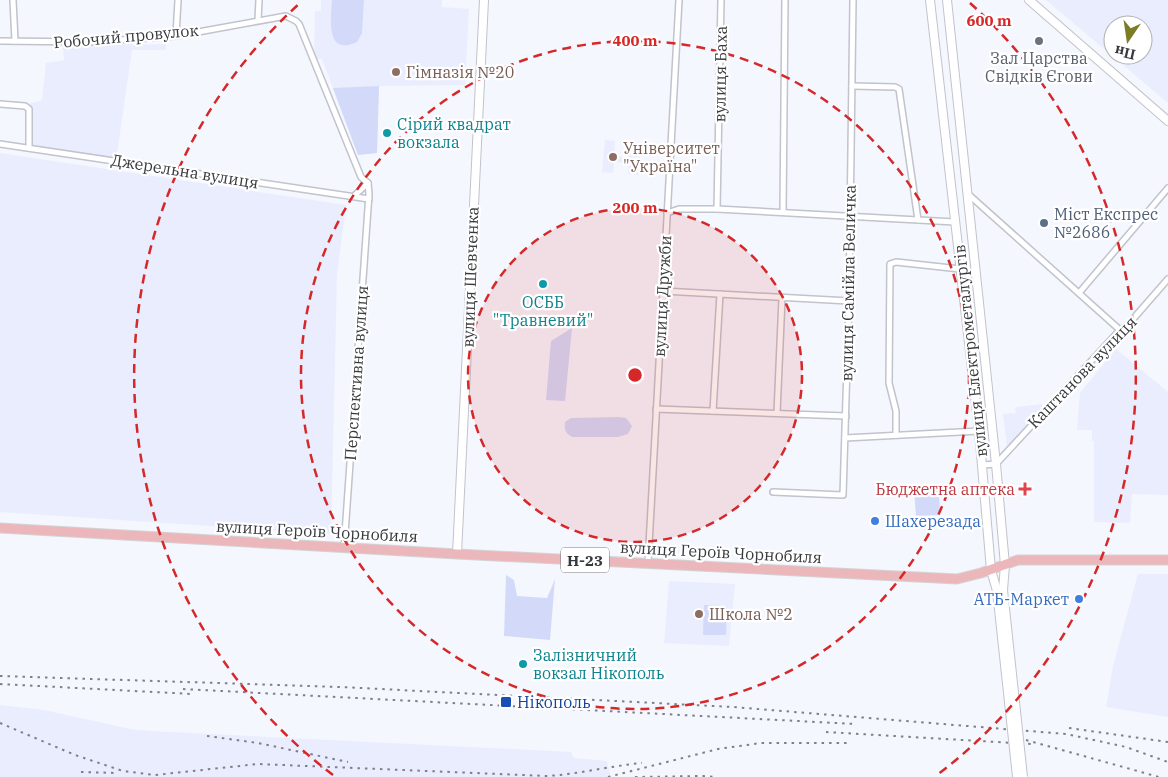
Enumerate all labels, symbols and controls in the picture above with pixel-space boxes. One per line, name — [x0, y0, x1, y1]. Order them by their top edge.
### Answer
text: 600 m — [966, 11, 1012, 30]
north arrow — [1103, 15, 1153, 65]
street label: Робочий провулок — [53, 20, 200, 52]
street label: вулиця Баха — [709, 25, 731, 123]
text: 400 m — [612, 31, 658, 50]
marker: Зал Царства Свідків Єгови — [1033, 35, 1045, 47]
text: Пн — [1113, 42, 1137, 64]
place label: Зал Царства Свідків Єгови — [985, 48, 1093, 86]
place label: Гімназія №20 — [406, 62, 514, 82]
marker: Гімназія №20 — [390, 66, 402, 78]
place label: Сірий квадрат вокзала — [397, 114, 511, 152]
marker: Сірий квадрат вокзала — [381, 127, 393, 139]
place label: Університет "Україна" — [623, 138, 720, 176]
street label: Джерельна вулиця — [110, 149, 260, 193]
marker: Університет "Україна" — [607, 151, 619, 163]
street label: вулиця Самійла Величка — [836, 184, 860, 382]
text: 200 m — [612, 198, 658, 217]
place label: Міст Експрес №2686 — [1054, 204, 1158, 242]
street label: вулиця Шевченка — [458, 206, 482, 348]
marker: Міст Експрес №2686 — [1038, 217, 1050, 229]
street label: вулиця Дружби — [649, 235, 675, 357]
street label: вулиця Електрометалургів — [949, 244, 991, 458]
marker: ОСББ "Травневий" — [537, 278, 549, 290]
street label: Перспективна вулиця — [340, 285, 372, 461]
place label: ОСББ "Травневий" — [493, 292, 593, 330]
street label: Каштанова вулиця — [1023, 312, 1141, 432]
centre of rings — [626, 366, 644, 384]
place label: Бюджетна аптека — [876, 479, 1015, 499]
marker: Бюджетна аптека — [1019, 483, 1031, 495]
place label: Шахерезада — [885, 511, 981, 531]
marker: Шахерезада — [869, 515, 881, 527]
street label: вулиця Героїв Чорнобиля — [216, 516, 418, 546]
street label: вулиця Героїв Чорнобиля — [620, 537, 822, 567]
road number: Н-23 — [561, 548, 609, 572]
place label: АТБ-Маркет — [974, 589, 1069, 609]
marker: АТБ-Маркет — [1073, 593, 1085, 605]
place label: Школа №2 — [709, 604, 793, 624]
marker: Школа №2 — [693, 608, 705, 620]
place label: Залізничний вокзал Нікополь — [533, 645, 665, 683]
marker: Залізничний вокзал Нікополь — [517, 658, 529, 670]
place label: Нікополь — [517, 692, 591, 712]
marker: Нікополь — [499, 695, 513, 709]

